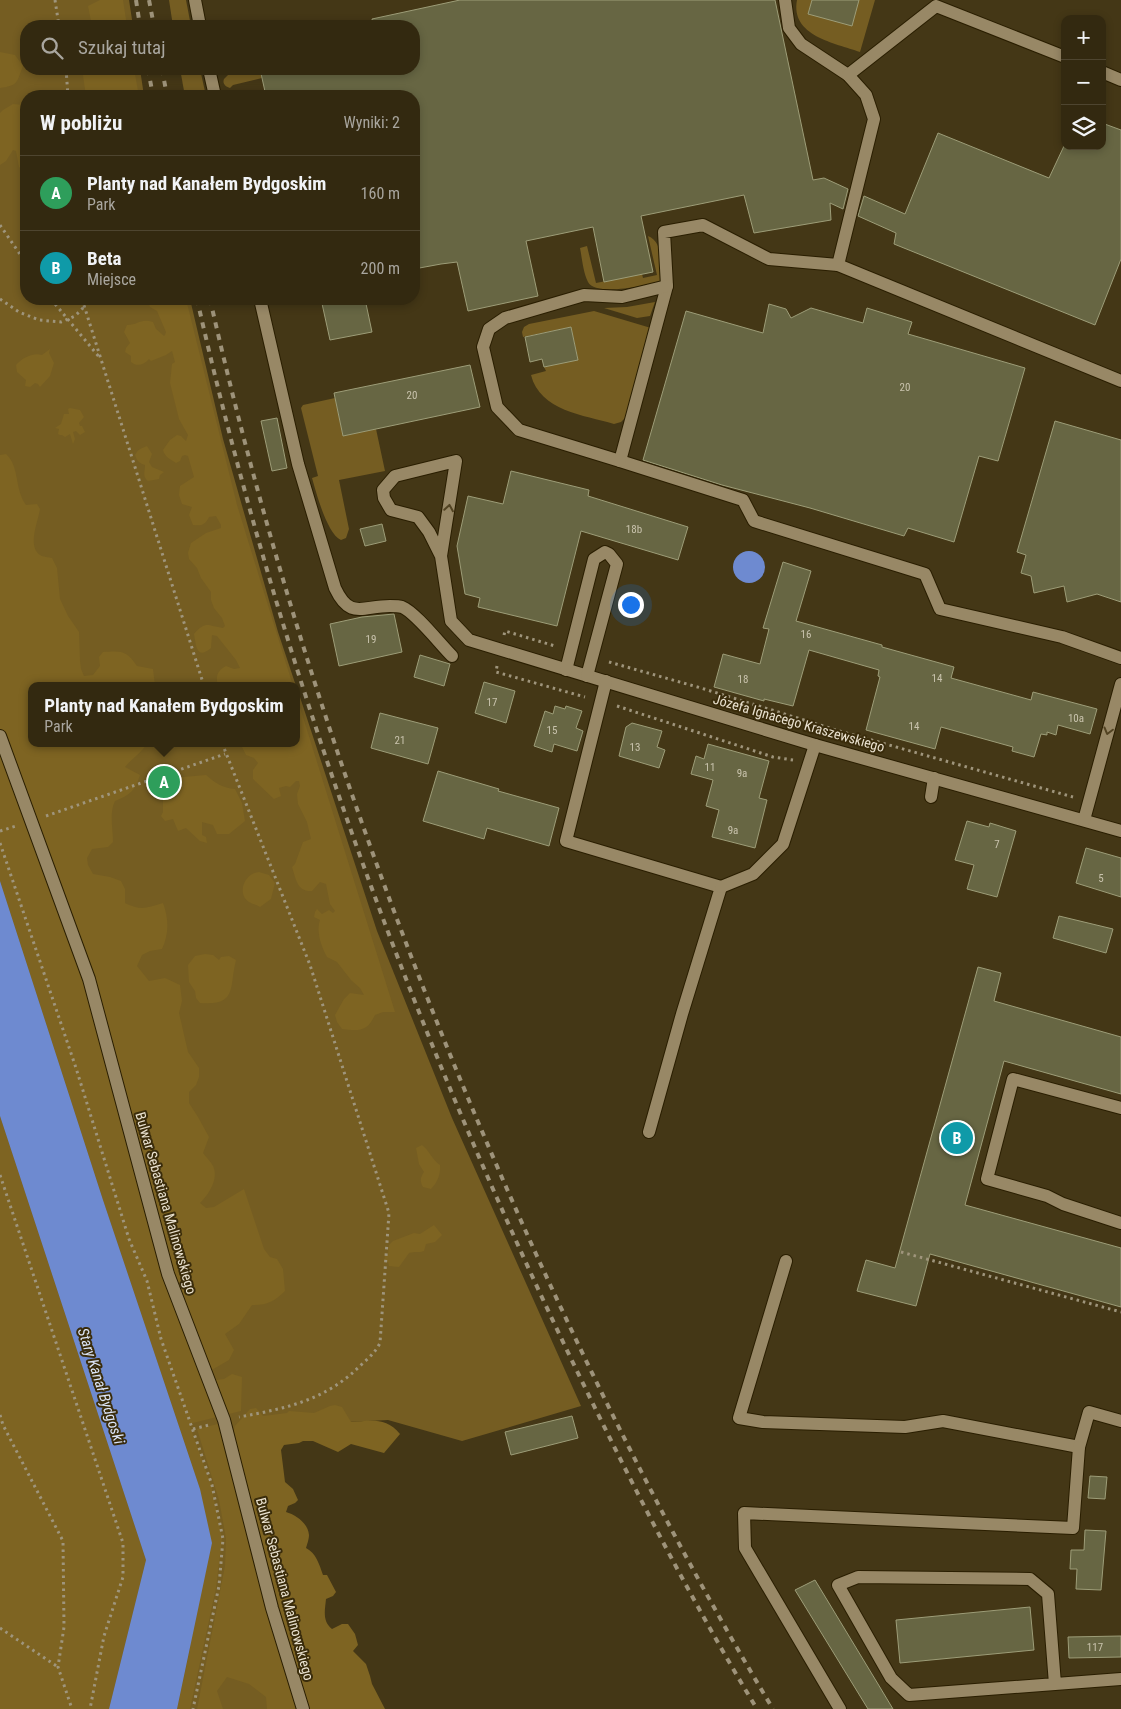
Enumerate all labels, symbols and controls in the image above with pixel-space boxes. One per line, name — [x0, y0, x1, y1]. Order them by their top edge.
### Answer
map controls — [1061, 15, 1106, 150]
button: + — [1061, 15, 1106, 60]
search box — [20, 20, 420, 75]
icon: search — [38, 34, 66, 62]
text: Szukaj tutaj — [78, 36, 165, 59]
button: − — [1061, 60, 1106, 105]
button: layers — [1061, 105, 1106, 150]
text: W pobliżu — [40, 111, 122, 135]
text: Wyniki: 2 — [344, 113, 400, 132]
text: Planty nad Kanałem Bydgoskim — [87, 172, 326, 195]
text: A — [51, 184, 61, 203]
text: 160 m — [361, 184, 400, 203]
text: Park — [87, 195, 116, 214]
text: Beta — [87, 247, 122, 270]
text: B — [52, 259, 60, 278]
text: 200 m — [361, 259, 400, 278]
text: Miejsce — [87, 270, 136, 289]
house number: 20 — [900, 381, 910, 394]
house number: 20 — [407, 389, 417, 402]
one-way arrow — [443, 504, 453, 513]
house number: 18b — [626, 523, 642, 536]
your location — [618, 592, 644, 618]
house number: 16 — [801, 628, 811, 641]
house number: 19 — [366, 633, 376, 646]
house number: 14 — [932, 672, 943, 685]
house number: 18 — [738, 673, 748, 686]
popup — [28, 682, 300, 747]
street label: Józefa Ignacego Kraszewskiego — [711, 691, 887, 755]
text: Planty nad Kanałem Bydgoskim — [44, 694, 284, 717]
house number: 17 — [487, 696, 497, 709]
house number: 10a — [1068, 712, 1084, 725]
text: Park — [44, 717, 73, 736]
house number: 14 — [909, 720, 920, 733]
house number: 15 — [547, 724, 557, 737]
one-way arrow — [1103, 726, 1114, 735]
house number: 21 — [395, 734, 405, 747]
house number: 13 — [630, 741, 640, 754]
house number: 11 — [705, 761, 715, 774]
pin: A — [148, 763, 180, 801]
house number: 9a — [737, 767, 747, 780]
house number: 9a — [728, 824, 738, 837]
house number: 7 — [994, 838, 1000, 851]
house number: 5 — [1098, 872, 1104, 885]
street label: Bulwar Sebastiana Malinowskiego — [132, 1110, 200, 1296]
pin: B — [941, 1119, 973, 1157]
water label: Stary Kanał Bydgoski — [74, 1326, 128, 1447]
street label: Bulwar Sebastiana Malinowskiego — [253, 1496, 317, 1682]
house number: 117 — [1087, 1641, 1103, 1654]

